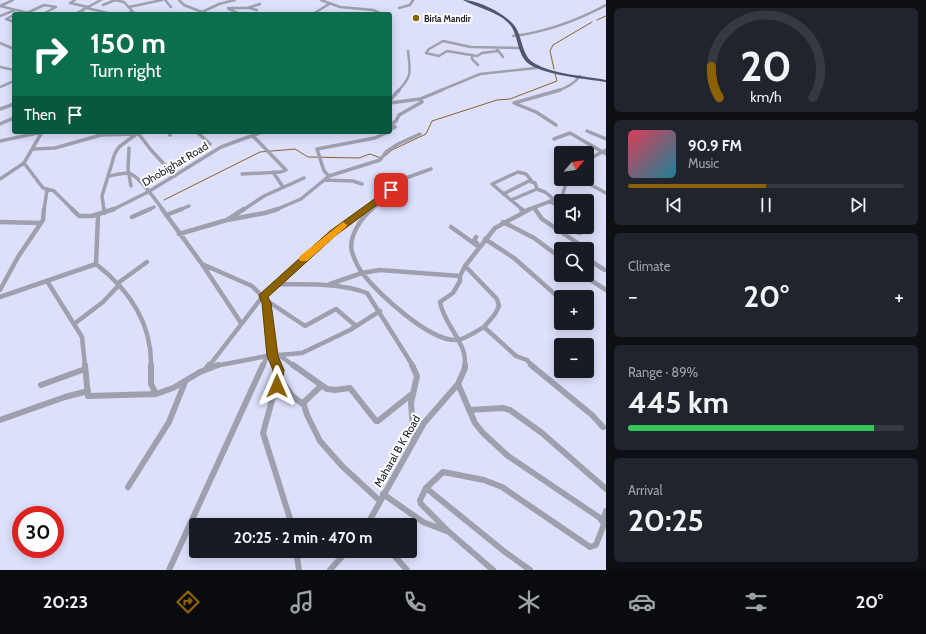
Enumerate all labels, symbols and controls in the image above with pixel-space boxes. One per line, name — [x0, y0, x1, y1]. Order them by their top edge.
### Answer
marker: Birla Mandir — [411, 13, 421, 23]
place label: Birla Mandir — [424, 13, 471, 24]
text: 150 m — [90, 26, 166, 60]
icon: right — [24, 28, 76, 80]
text: 20 — [740, 41, 792, 91]
text: Turn right — [90, 60, 161, 82]
text: km/h — [750, 88, 782, 106]
icon: arrive — [64, 104, 86, 126]
text: Then — [24, 106, 56, 124]
text: 90.9 FM — [688, 137, 742, 155]
street label: Dhobighat Road — [139, 139, 211, 189]
north arrow — [554, 146, 594, 186]
map controls — [554, 146, 594, 378]
text: Music — [688, 155, 719, 171]
pin — [374, 173, 408, 207]
icon: arrive — [380, 179, 402, 201]
button: sound — [554, 194, 594, 234]
icon: previous — [663, 194, 685, 216]
icon: pause — [755, 194, 777, 216]
icon: next — [847, 194, 869, 216]
button: search — [554, 242, 594, 282]
text: Climate — [628, 258, 670, 274]
text: 20° — [743, 278, 789, 315]
text: − — [628, 283, 638, 310]
text: + — [894, 283, 904, 310]
button: + — [554, 290, 594, 330]
button: − — [554, 338, 594, 378]
text: Range · 89% — [628, 364, 698, 380]
position arrow — [256, 365, 298, 407]
text: 445 km — [628, 384, 729, 421]
street label: Maharal B K Road — [371, 413, 423, 489]
text: Arrival — [628, 482, 663, 498]
text: 20:25 — [628, 502, 704, 539]
speed limit sign: 30 — [12, 506, 64, 558]
text: 20:25 · 2 min · 470 m — [234, 529, 372, 547]
icon: directions — [174, 588, 202, 616]
icon: music — [288, 588, 316, 616]
icon: phone — [401, 588, 429, 616]
icon: climate — [515, 588, 543, 616]
icon: car — [628, 588, 656, 616]
icon: filters — [742, 588, 770, 616]
text: 20:23 — [43, 591, 88, 613]
text: 20° — [856, 591, 883, 613]

